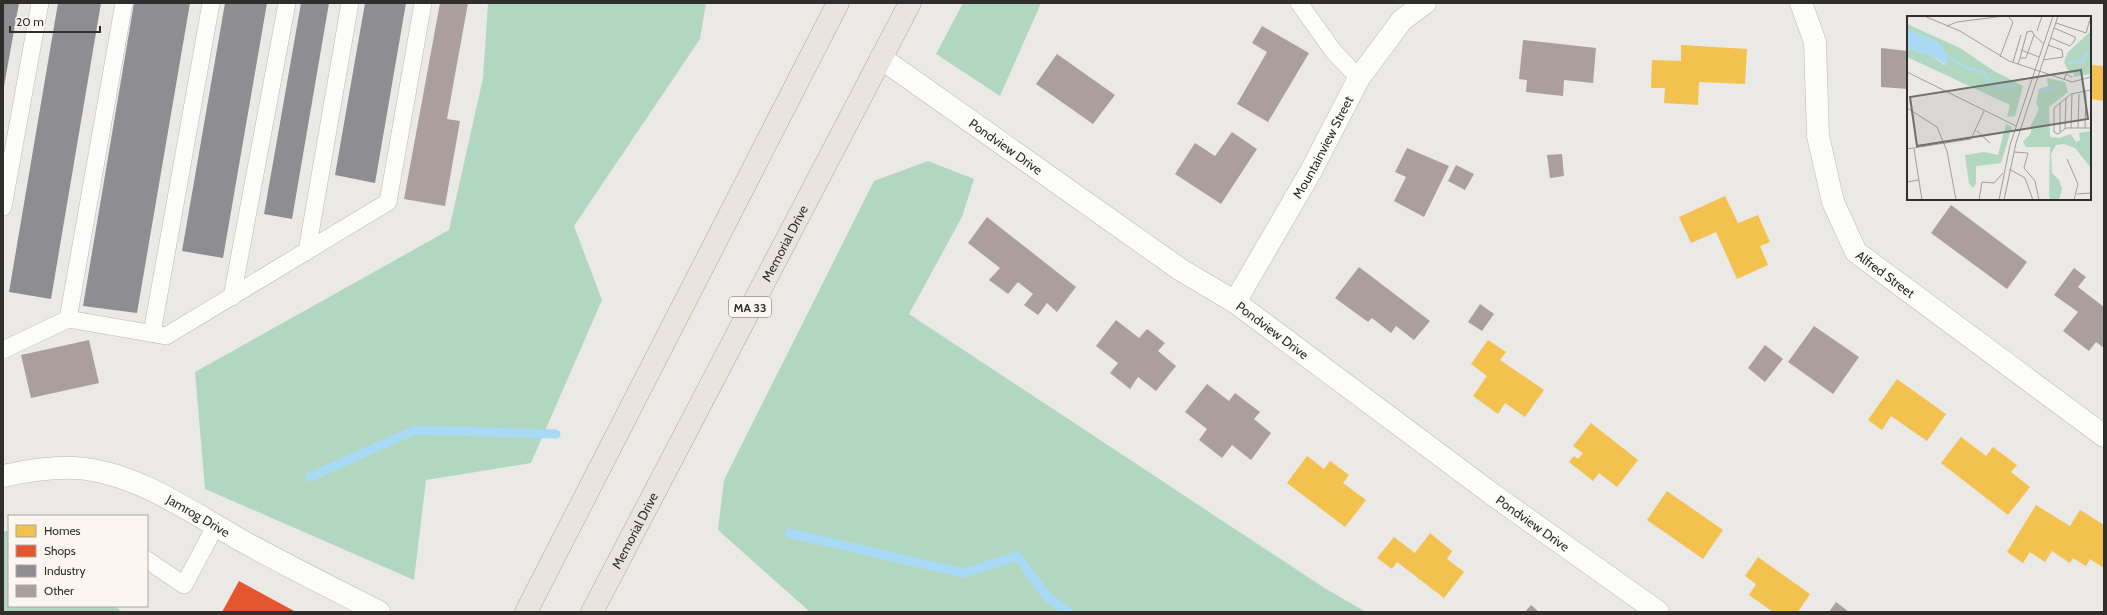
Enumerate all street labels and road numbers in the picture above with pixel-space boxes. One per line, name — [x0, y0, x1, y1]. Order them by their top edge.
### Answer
street label: Mountainview Street — [1289, 93, 1357, 201]
street label: Pondview Drive — [966, 115, 1046, 178]
street label: Memorial Drive — [758, 202, 811, 284]
street label: Alfred Street — [1853, 247, 1919, 301]
road number: MA 33 — [729, 297, 771, 317]
street label: Pondview Drive — [1233, 298, 1312, 363]
street label: Memorial Drive — [608, 489, 661, 571]
street label: Jamrog Drive — [163, 490, 233, 540]
street label: Pondview Drive — [1493, 491, 1573, 555]

